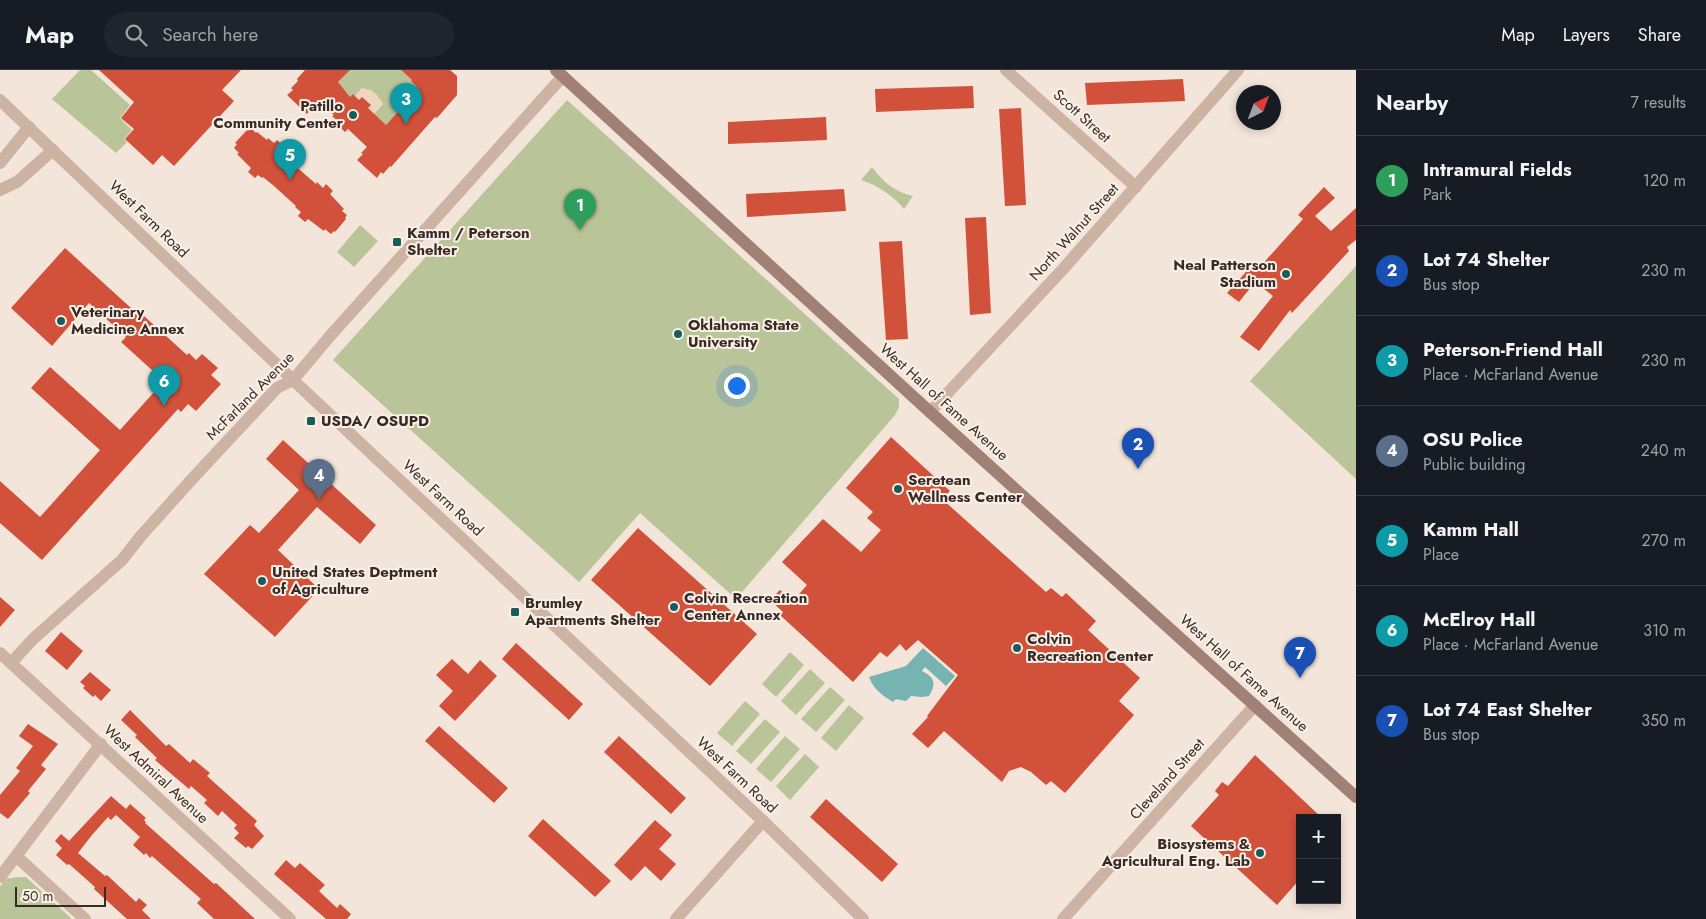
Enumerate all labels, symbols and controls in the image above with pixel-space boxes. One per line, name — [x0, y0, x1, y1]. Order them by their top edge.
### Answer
search box — [104, 12, 454, 57]
text: Map — [25, 17, 74, 52]
icon: search — [122, 21, 150, 49]
text: Search here — [162, 21, 258, 48]
text: Map — [1501, 22, 1535, 48]
text: Layers — [1563, 22, 1610, 48]
text: Share — [1638, 22, 1681, 48]
pin: 3 — [390, 83, 422, 124]
street label: Scott Street — [1048, 84, 1116, 148]
north arrow — [1236, 85, 1281, 130]
text: Nearby — [1376, 88, 1448, 118]
text: 7 results — [1630, 91, 1686, 114]
place label: Patillo Community Center — [213, 95, 344, 134]
marker: Patillo Community Center — [347, 109, 359, 121]
pin: 5 — [274, 139, 306, 180]
text: Intramural Fields — [1423, 156, 1572, 183]
text: 1 — [1388, 169, 1396, 192]
text: 120 m — [1643, 169, 1686, 192]
street label: West Farm Road — [104, 175, 194, 263]
street label: North Walnut Street — [1024, 178, 1124, 286]
text: Park — [1423, 183, 1452, 206]
pin: 1 — [564, 189, 596, 230]
place label: Kamm / Peterson Shelter — [407, 222, 530, 261]
marker: Kamm / Peterson Shelter — [391, 236, 403, 248]
text: Lot 74 Shelter — [1423, 246, 1550, 273]
place label: Neal Patterson Stadium — [1173, 254, 1276, 293]
text: 2 — [1387, 259, 1397, 282]
text: 230 m — [1641, 259, 1686, 282]
marker: Neal Patterson Stadium — [1280, 268, 1292, 280]
text: Bus stop — [1423, 273, 1480, 296]
place label: Veterinary Medicine Annex — [70, 301, 184, 340]
place label: Oklahoma State University — [688, 314, 799, 353]
marker: Veterinary Medicine Annex — [55, 315, 67, 327]
marker: Oklahoma State University — [672, 328, 684, 340]
text: Peterson-Friend Hall — [1423, 336, 1603, 363]
street label: West Hall of Fame Avenue — [875, 338, 1014, 466]
street label: McFarland Avenue — [201, 347, 299, 445]
text: 3 — [1387, 349, 1397, 372]
text: 230 m — [1641, 349, 1686, 372]
text: Place · McFarland Avenue — [1423, 363, 1598, 386]
pin: 6 — [148, 365, 180, 406]
your location — [724, 373, 750, 399]
place label: USDA/ OSUPD — [321, 410, 429, 432]
marker: USDA/ OSUPD — [305, 415, 317, 427]
text: OSU Police — [1423, 426, 1523, 453]
pin: 2 — [1122, 428, 1154, 469]
text: 4 — [1386, 439, 1398, 462]
text: 240 m — [1641, 439, 1686, 462]
text: Public building — [1423, 453, 1525, 476]
street label: West Farm Road — [398, 455, 488, 541]
pin: 4 — [303, 459, 335, 500]
place label: Seretean Wellness Center — [908, 469, 1023, 508]
marker: Seretean Wellness Center — [892, 483, 904, 495]
text: Kamm Hall — [1423, 516, 1519, 543]
text: 5 — [1387, 529, 1397, 552]
text: 270 m — [1642, 529, 1686, 552]
text: Place — [1423, 543, 1459, 566]
place label: United States Deptment of Agriculture — [272, 561, 437, 600]
marker: United States Deptment of Agriculture — [256, 575, 268, 587]
place label: Colvin Recreation Center Annex — [684, 587, 807, 626]
place label: Brumley Apartments Shelter — [524, 592, 661, 631]
marker: Colvin Recreation Center Annex — [668, 601, 680, 613]
marker: Brumley Apartments Shelter — [509, 606, 521, 618]
text: McElroy Hall — [1423, 606, 1535, 633]
street label: West Hall of Fame Avenue — [1175, 609, 1314, 737]
text: 6 — [1387, 619, 1397, 642]
text: 310 m — [1643, 619, 1686, 642]
place label: Colvin Recreation Center — [1027, 628, 1154, 667]
text: Place · McFarland Avenue — [1423, 633, 1598, 656]
pin: 7 — [1284, 637, 1316, 678]
marker: Colvin Recreation Center — [1011, 642, 1023, 654]
text: Lot 74 East Shelter — [1423, 696, 1592, 723]
text: 7 — [1387, 709, 1397, 732]
text: 350 m — [1641, 709, 1686, 732]
street label: West Admiral Avenue — [99, 719, 214, 829]
text: Bus stop — [1423, 723, 1480, 746]
street label: West Farm Road — [692, 732, 782, 818]
street label: Cleveland Street — [1124, 733, 1210, 825]
map controls — [1296, 814, 1341, 904]
button: + — [1296, 814, 1341, 859]
place label: Biosystems & Agricultural Eng. Lab — [1101, 833, 1251, 872]
marker: Biosystems & Agricultural Eng. Lab — [1254, 847, 1266, 859]
button: − — [1296, 859, 1341, 904]
scale bar — [15, 884, 106, 907]
text: 50 m — [22, 886, 53, 906]

